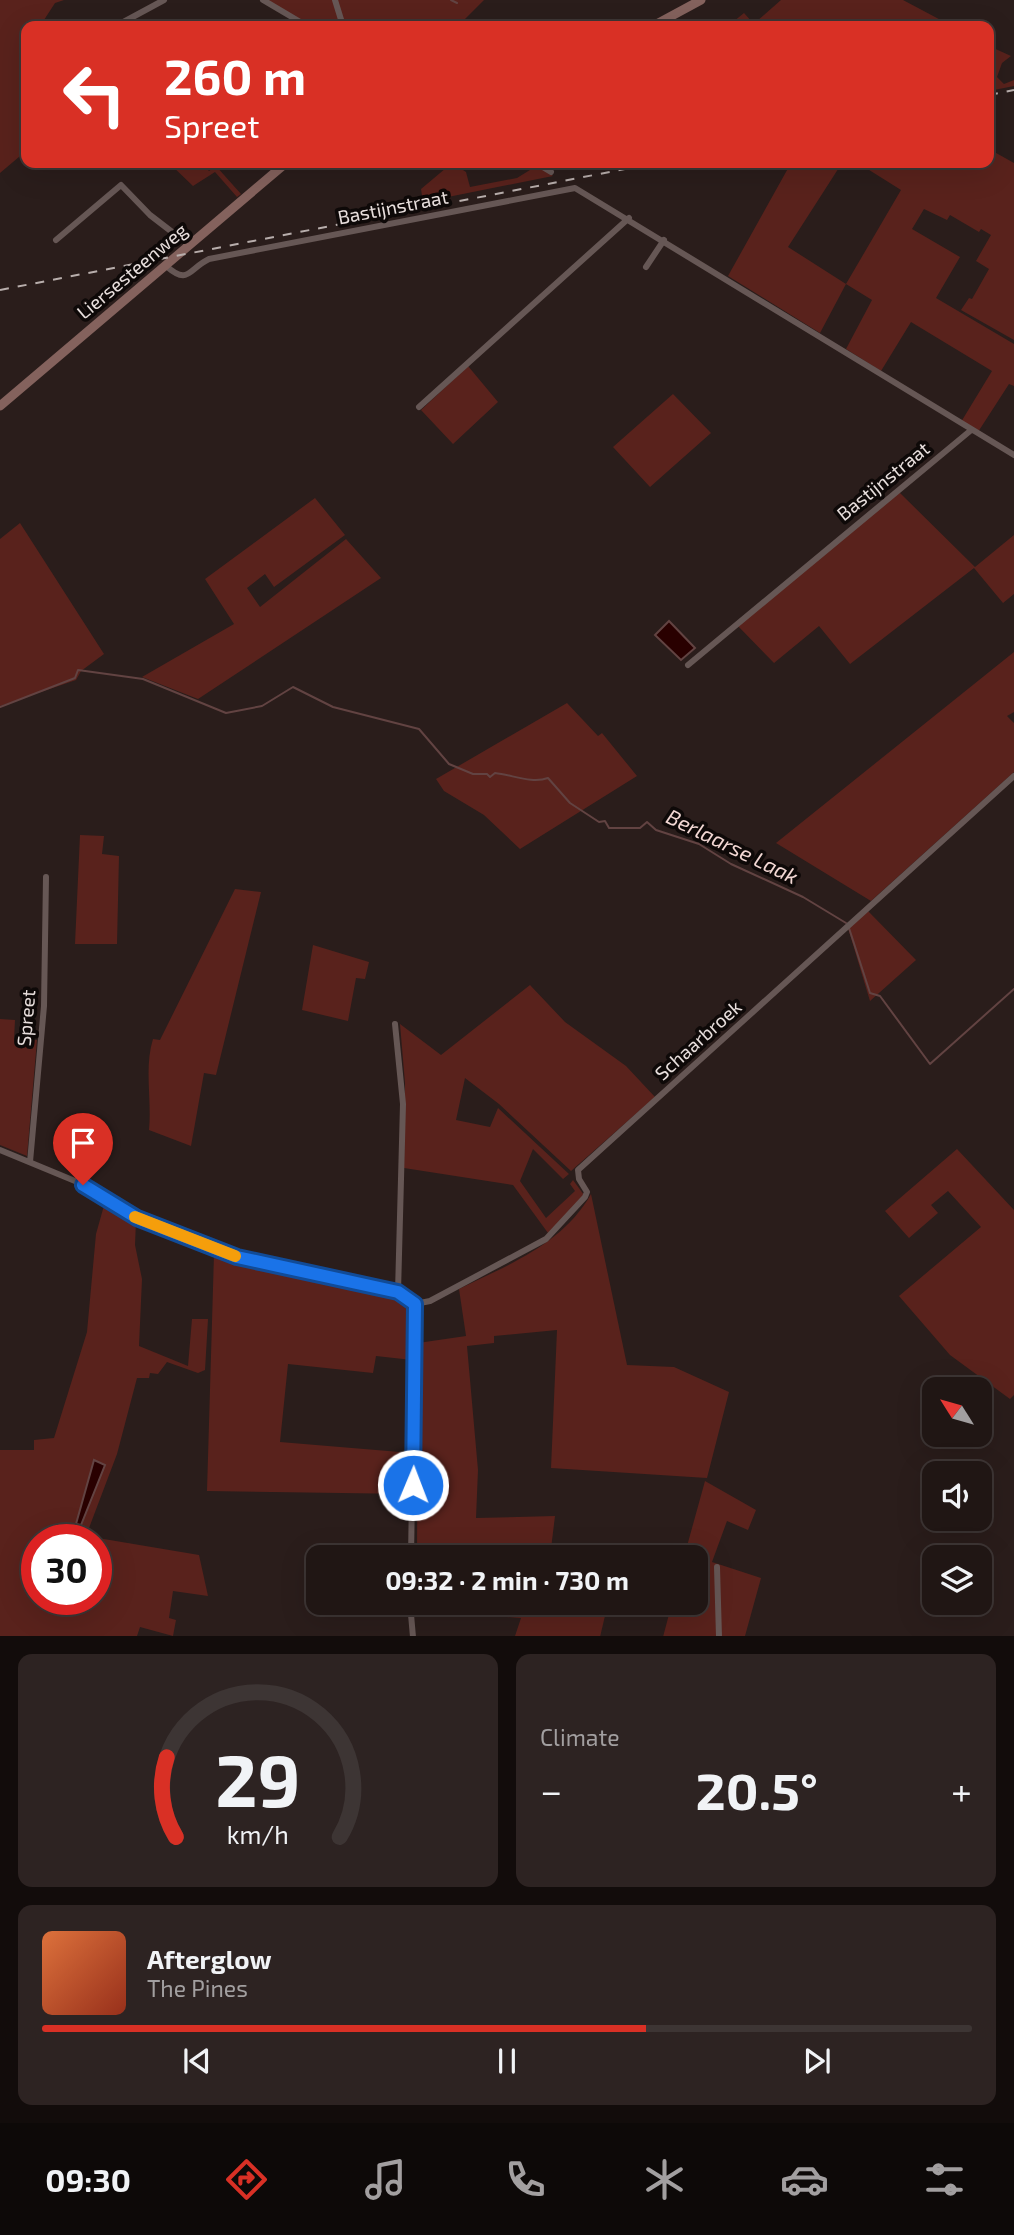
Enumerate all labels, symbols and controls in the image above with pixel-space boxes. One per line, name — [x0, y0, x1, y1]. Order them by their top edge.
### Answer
text: 260 m — [164, 46, 306, 105]
icon: left — [49, 49, 140, 140]
text: Spreet — [164, 106, 260, 144]
street label: Bastijnstraat — [336, 185, 450, 229]
street label: Liersesteenweg — [72, 218, 192, 323]
street label: Bastijnstraat — [832, 436, 934, 525]
water label: Berlaarse Laak — [663, 803, 803, 888]
street label: Spreet — [12, 989, 39, 1047]
street label: Schaarbroek — [650, 995, 746, 1084]
pin — [53, 1113, 113, 1185]
icon: arrive — [64, 1124, 102, 1162]
north arrow — [922, 1377, 992, 1447]
map controls — [922, 1377, 992, 1615]
position arrow — [376, 1448, 450, 1522]
button: sound — [922, 1461, 992, 1531]
speed limit sign: 30 — [21, 1524, 112, 1615]
button: layers — [922, 1545, 992, 1615]
text: 09:32 · 2 min · 730 m — [385, 1564, 629, 1595]
text: Climate — [540, 1723, 620, 1751]
text: 29 — [215, 1734, 301, 1822]
text: 20.5° — [695, 1758, 818, 1820]
text: − — [540, 1767, 562, 1813]
text: + — [951, 1767, 972, 1813]
text: km/h — [227, 1818, 289, 1848]
text: Afterglow — [147, 1943, 272, 1974]
text: The Pines — [147, 1974, 248, 2002]
icon: previous — [178, 2042, 216, 2080]
icon: pause — [488, 2042, 526, 2080]
icon: next — [798, 2042, 836, 2080]
icon: directions — [222, 2155, 271, 2204]
icon: music — [361, 2155, 410, 2204]
icon: phone — [501, 2155, 550, 2204]
icon: climate — [640, 2155, 689, 2204]
icon: car — [780, 2155, 829, 2204]
icon: filters — [920, 2155, 969, 2204]
text: 09:30 — [45, 2160, 131, 2198]

